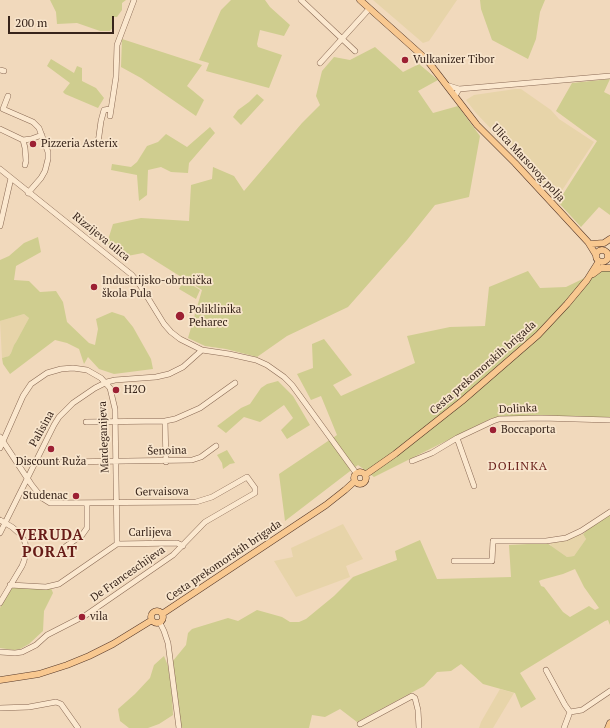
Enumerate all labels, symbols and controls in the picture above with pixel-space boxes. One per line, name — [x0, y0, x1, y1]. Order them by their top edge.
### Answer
scale bar — [10, 8, 116, 34]
text: 200 m — [15, 15, 47, 30]
place label: Vulkanizer Tibor — [413, 53, 494, 67]
marker: Vulkanizer Tibor — [400, 55, 410, 65]
street label: Ulica Marsovog polja — [489, 121, 567, 205]
place label: Pizzeria Asterix — [41, 137, 118, 151]
marker: Pizzeria Asterix — [28, 139, 38, 149]
street label: Rizzijeva ulica — [70, 210, 132, 264]
place label: Industrijsko-obrtnička škola Pula — [102, 274, 212, 300]
marker: Industrijsko-obrtnička škola Pula — [89, 282, 99, 292]
place label: Poliklinika Peharec — [189, 303, 241, 329]
marker: Poliklinika Peharec — [174, 310, 186, 322]
street label: Cesta prekomorskih brigada — [427, 318, 539, 418]
place label: H2O — [124, 383, 146, 397]
marker: H2O — [111, 385, 121, 395]
street label: Mardeganijeva — [96, 401, 112, 473]
street label: Dolinka — [499, 401, 537, 417]
street label: Palisina — [27, 409, 57, 449]
place label: Boccaporta — [501, 423, 556, 437]
marker: Boccaporta — [488, 425, 498, 435]
marker: Discount Ruža — [46, 444, 56, 454]
street label: Šenoina — [147, 444, 187, 458]
place label: Discount Ruža — [16, 455, 86, 469]
district label: DOLINKA — [488, 460, 548, 474]
street label: Gervaisova — [135, 485, 189, 499]
place label: Studenac — [23, 489, 68, 503]
marker: Studenac — [71, 491, 81, 501]
street label: Cesta prekomorskih brigada — [164, 517, 284, 605]
street label: Carlijeva — [128, 526, 172, 540]
district label: VERUDA PORAT — [16, 527, 84, 562]
street label: De Franceschijeva — [88, 543, 168, 605]
place label: vila — [90, 610, 108, 624]
marker: vila — [77, 612, 87, 622]

